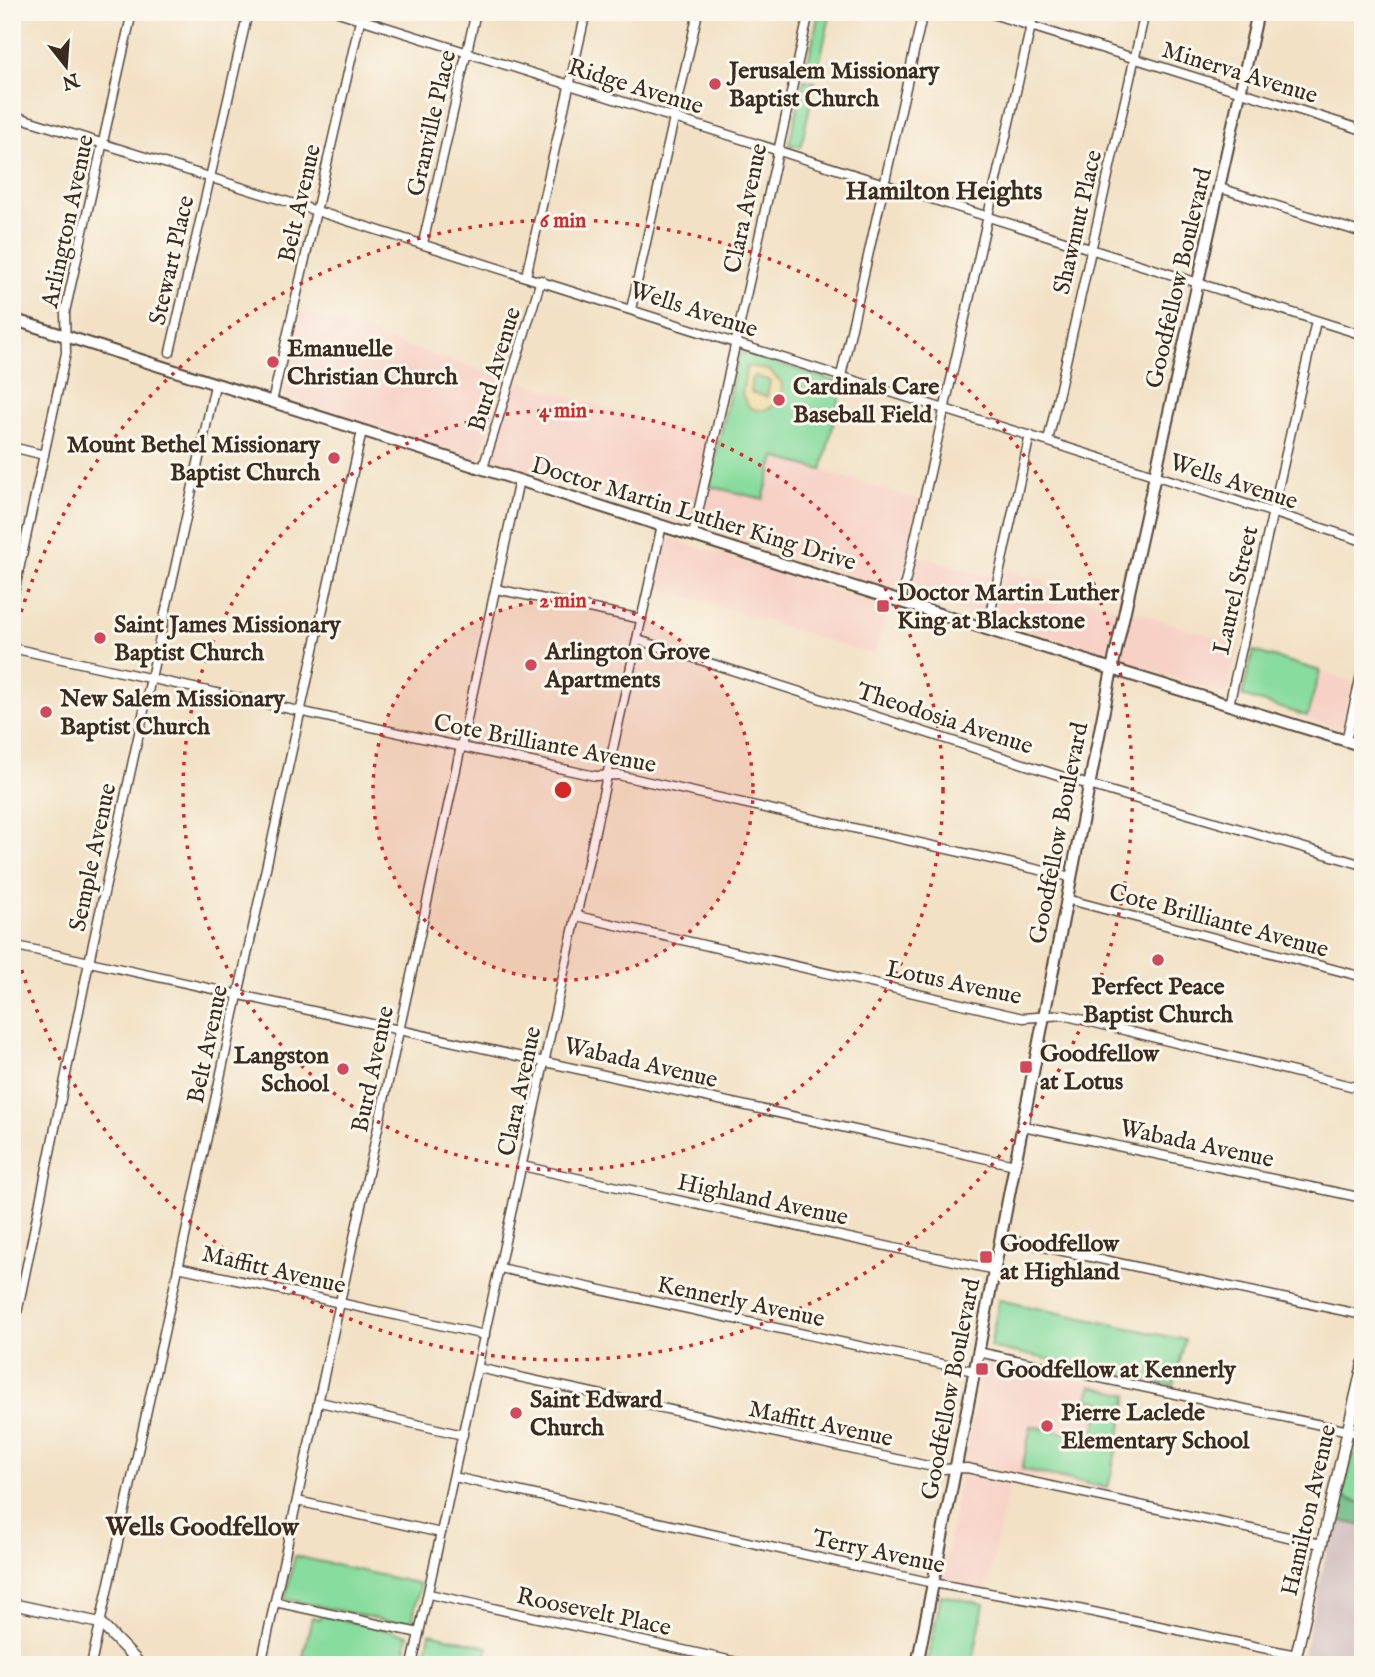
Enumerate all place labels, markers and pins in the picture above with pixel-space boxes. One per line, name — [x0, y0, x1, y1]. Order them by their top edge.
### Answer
place label: Jerusalem Missionary Baptist Church — [726, 56, 941, 115]
marker: Jerusalem Missionary Baptist Church — [707, 76, 723, 92]
place label: Emanuelle Christian Church — [287, 334, 458, 393]
marker: Emanuelle Christian Church — [265, 354, 281, 370]
place label: Cardinals Care Baseball Field — [793, 372, 939, 431]
marker: Cardinals Care Baseball Field — [771, 392, 787, 408]
place label: Mount Bethel Missionary Baptist Church — [67, 430, 321, 489]
marker: Mount Bethel Missionary Baptist Church — [326, 450, 342, 466]
place label: Doctor Martin Luther King at Blackstone — [897, 578, 1119, 637]
marker: Doctor Martin Luther King at Blackstone — [875, 598, 891, 614]
place label: Saint James Missionary Baptist Church — [114, 610, 342, 669]
marker: Saint James Missionary Baptist Church — [92, 630, 108, 646]
place label: Arlington Grove Apartments — [544, 637, 710, 696]
marker: Arlington Grove Apartments — [523, 657, 539, 673]
place label: New Salem Missionary Baptist Church — [59, 684, 286, 743]
marker: New Salem Missionary Baptist Church — [38, 704, 54, 720]
centre of rings — [551, 778, 575, 802]
marker: Perfect Peace Baptist Church — [1150, 952, 1166, 968]
place label: Perfect Peace Baptist Church — [1083, 972, 1233, 1031]
place label: Goodfellow at Lotus — [1040, 1039, 1160, 1098]
place label: Langston School — [234, 1041, 329, 1100]
marker: Goodfellow at Lotus — [1018, 1059, 1034, 1075]
marker: Langston School — [335, 1061, 351, 1077]
place label: Goodfellow at Highland — [1000, 1229, 1120, 1288]
marker: Goodfellow at Highland — [978, 1249, 994, 1265]
place label: Goodfellow at Kennerly — [996, 1355, 1237, 1386]
marker: Goodfellow at Kennerly — [974, 1361, 990, 1377]
place label: Saint Edward Church — [530, 1385, 663, 1444]
place label: Pierre Laclede Elementary School — [1061, 1398, 1250, 1457]
marker: Saint Edward Church — [508, 1405, 524, 1421]
marker: Pierre Laclede Elementary School — [1039, 1418, 1055, 1434]

